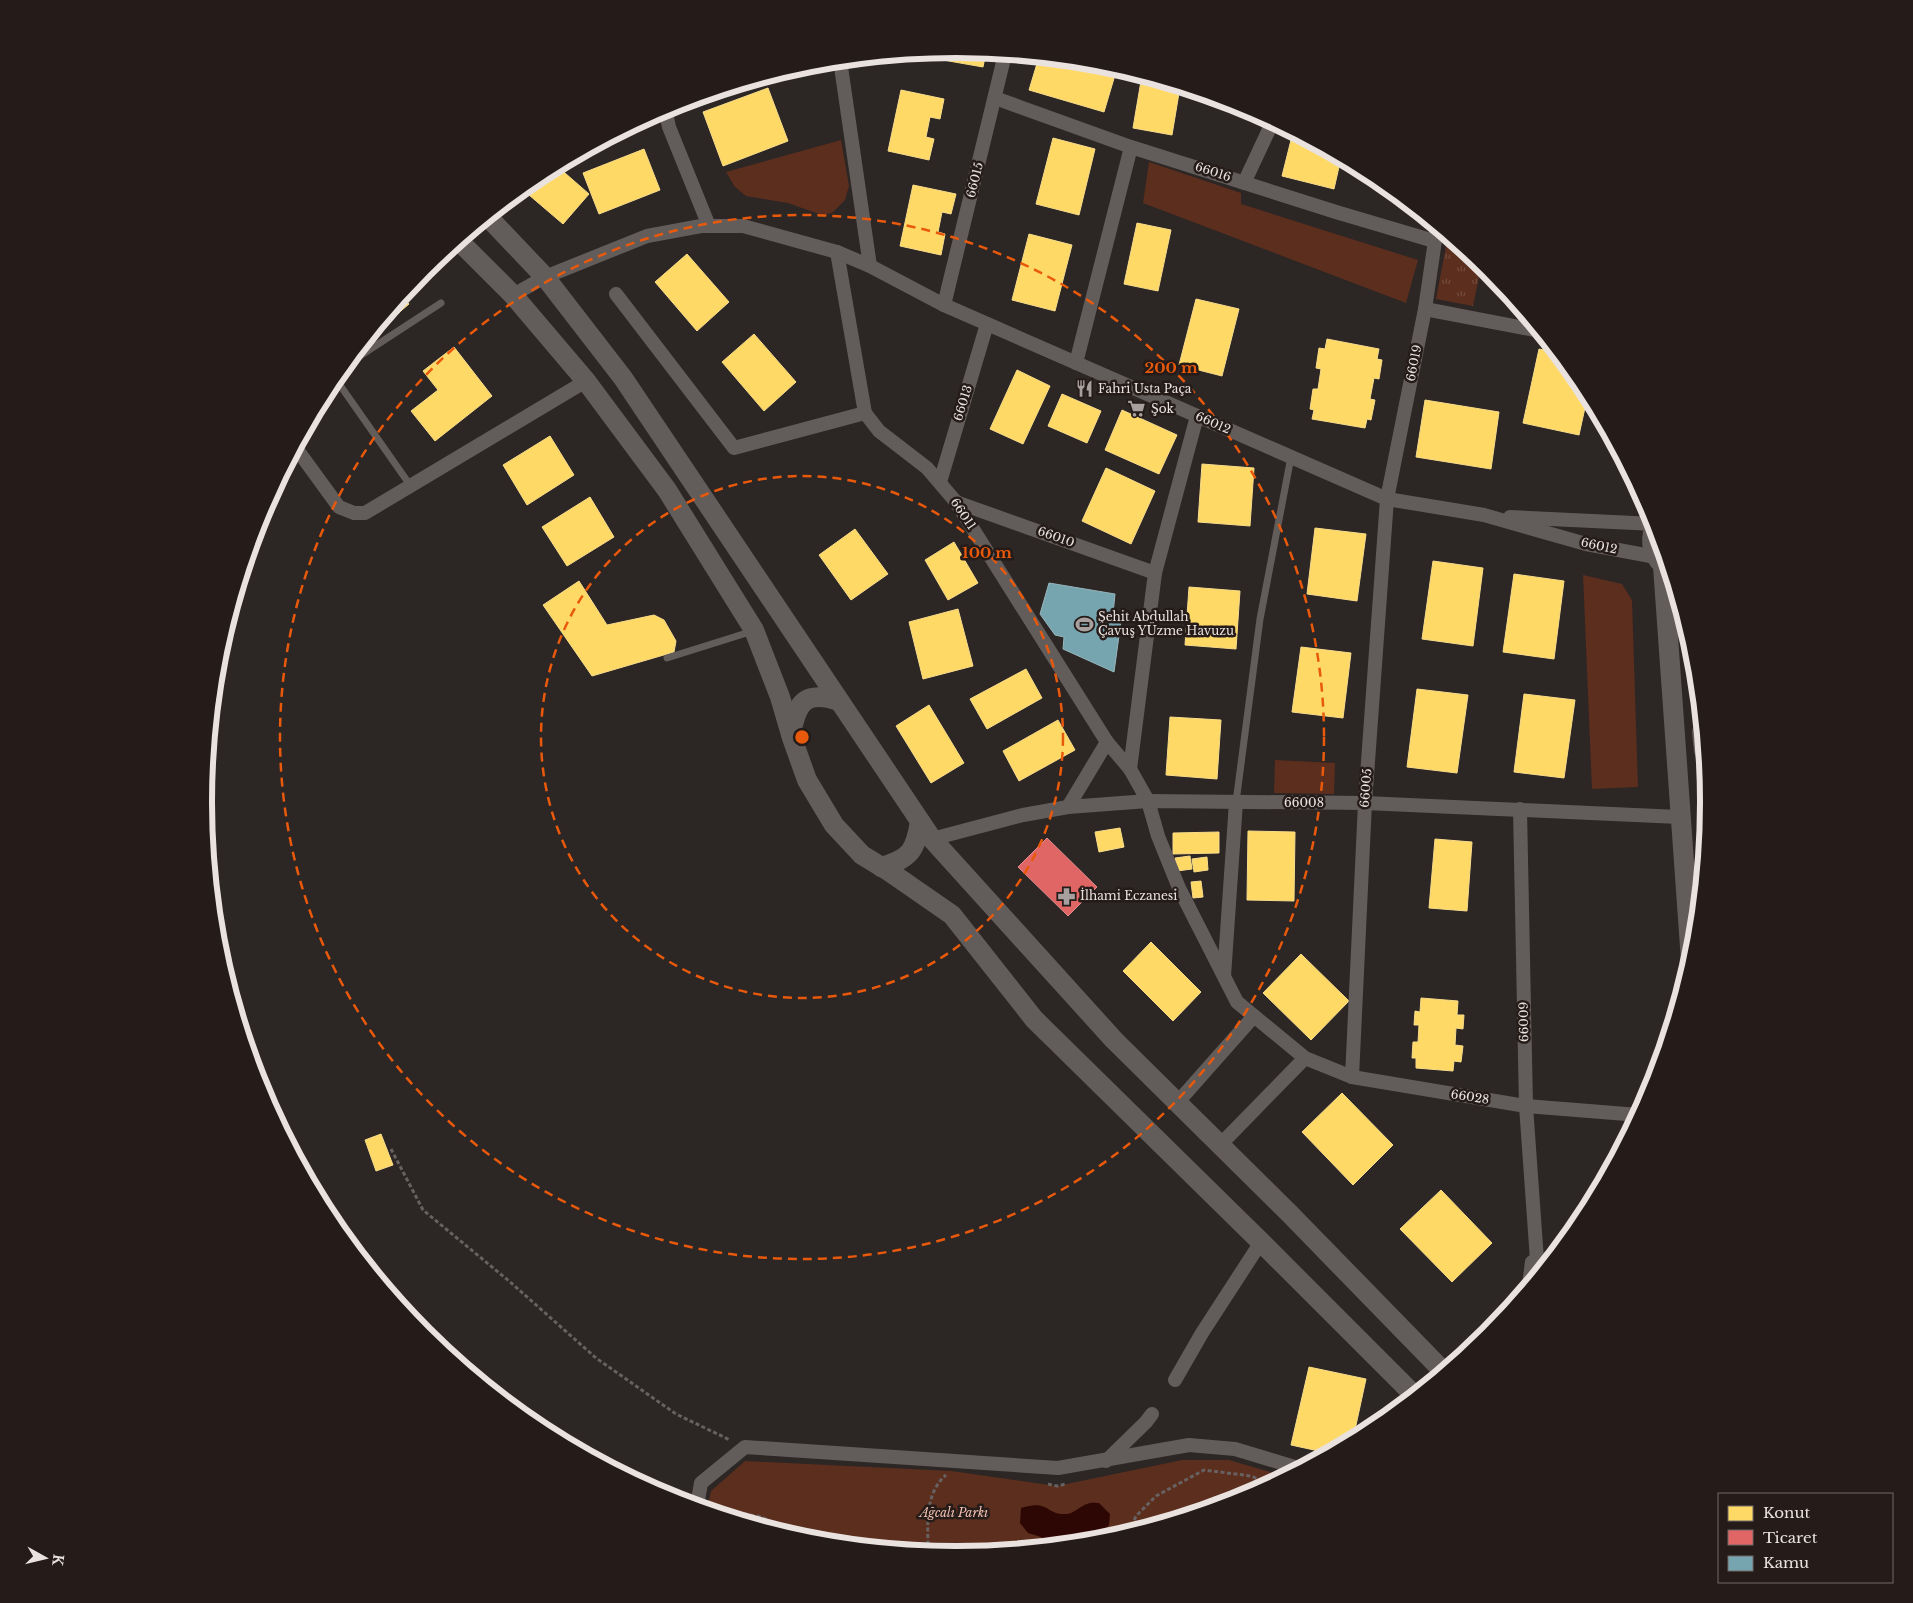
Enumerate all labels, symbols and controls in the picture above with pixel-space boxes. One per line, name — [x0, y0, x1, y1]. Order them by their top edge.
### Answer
street label: 66016 — [1193, 159, 1233, 184]
street label: 66015 — [963, 160, 986, 199]
street label: 66019 — [1403, 343, 1424, 383]
text: 200 m — [1145, 358, 1198, 377]
restaurant icon: Fahri Usta Paça — [1074, 379, 1094, 399]
place label: Fahri Usta Paça — [1098, 381, 1192, 396]
street label: 66013 — [950, 383, 975, 423]
supermarket icon: Şok — [1127, 399, 1147, 419]
place label: Şok — [1151, 401, 1175, 416]
street label: 66012 — [1193, 408, 1233, 437]
street label: 66011 — [947, 495, 979, 532]
street label: 66010 — [1036, 523, 1077, 550]
street label: 66012 — [1580, 534, 1619, 557]
text: 100 m — [962, 543, 1012, 562]
place label: Şehit Abdullah Çavuş YÜzme Havuzu — [1098, 609, 1234, 638]
sports icon: Şehit Abdullah Çavuş YÜzme Havuzu — [1074, 614, 1094, 634]
centre of rings — [793, 728, 811, 746]
street label: 66005 — [1357, 768, 1374, 808]
street label: 66008 — [1284, 795, 1324, 810]
pharmacy icon: İlhami Eczanesi — [1056, 886, 1076, 906]
place label: İlhami Eczanesi — [1080, 887, 1177, 903]
street label: 66009 — [1516, 1002, 1531, 1042]
street label: 66028 — [1450, 1086, 1490, 1107]
legend — [1718, 1493, 1893, 1583]
text: Konut — [1763, 1503, 1810, 1522]
park label: Ağcalı Parkı — [918, 1505, 988, 1520]
text: Ticaret — [1763, 1528, 1818, 1547]
north arrow — [20, 1533, 70, 1583]
text: K — [48, 1553, 68, 1567]
text: Kamu — [1763, 1553, 1809, 1572]

